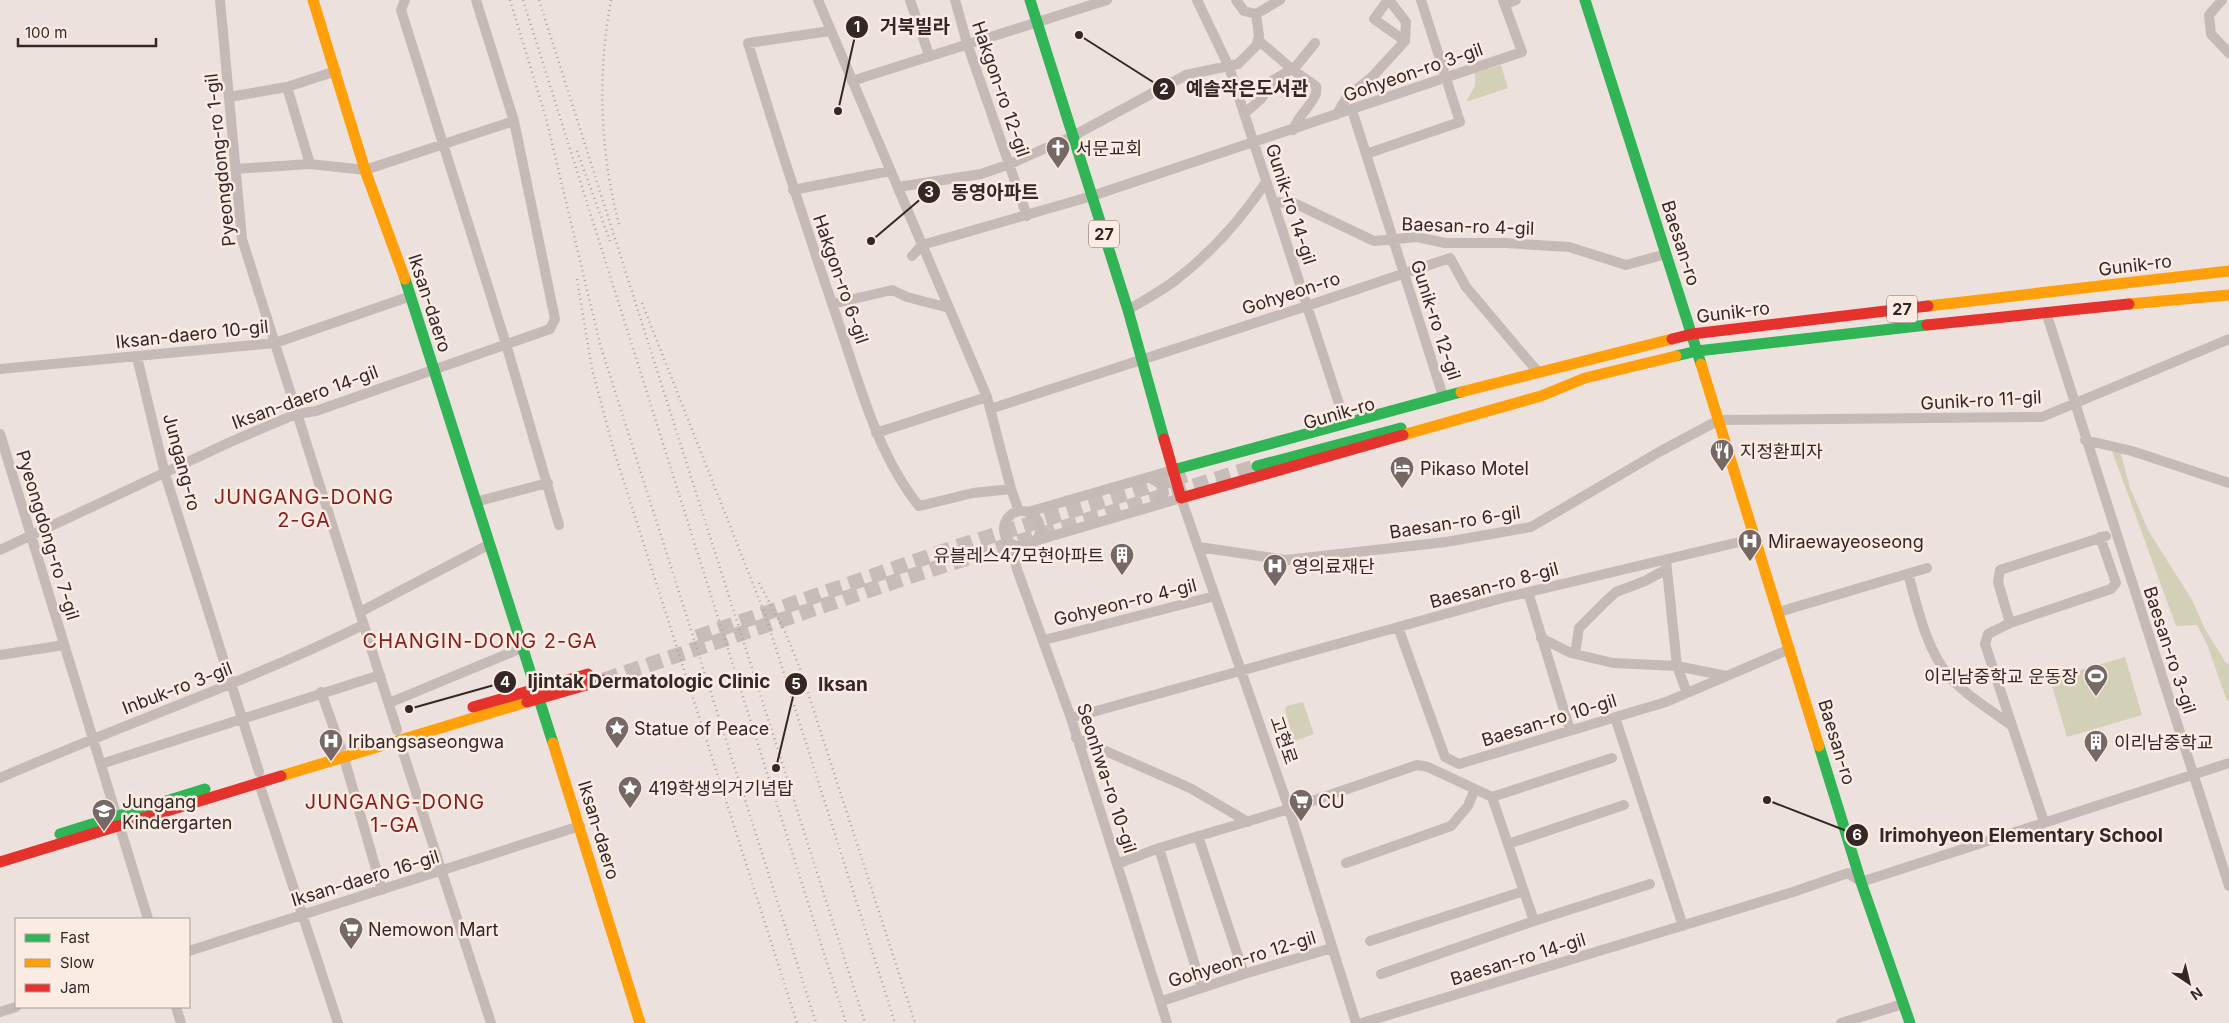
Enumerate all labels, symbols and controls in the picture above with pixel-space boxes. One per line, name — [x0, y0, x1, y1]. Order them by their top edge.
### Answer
callout: 거북빌라 — [845, 10, 960, 44]
scale bar — [18, 15, 155, 47]
text: 거북빌라 — [880, 15, 950, 38]
text: 1 — [854, 17, 860, 36]
street label: Hakgon-ro 12-gil — [968, 18, 1034, 160]
text: 100 m — [25, 23, 67, 42]
street label: Gohyeon-ro 3-gil — [1341, 38, 1485, 106]
callout: 예솔작은도서관 — [1151, 72, 1318, 106]
street label: Pyeongdong-ro 1-gil — [200, 73, 240, 247]
text: 예솔작은도서관 — [1186, 77, 1309, 100]
text: 2 — [1159, 79, 1169, 98]
church icon: 서문교회 — [1045, 135, 1071, 169]
place label: 서문교회 — [1076, 138, 1142, 159]
street label: Gunik-ro 14-gil — [1262, 141, 1320, 267]
callout: 동영아파트 — [916, 175, 1049, 209]
text: 동영아파트 — [951, 181, 1039, 204]
text: 3 — [924, 182, 934, 201]
street label: Baesan-ro — [1657, 198, 1705, 288]
street label: Hakgon-ro 6-gil — [809, 212, 873, 346]
street label: Baesan-ro 4-gil — [1401, 213, 1535, 239]
road number: 27 — [1089, 220, 1119, 248]
street label: Gunik-ro — [2097, 250, 2173, 280]
street label: Iksan-daero — [404, 251, 456, 355]
street label: Gunik-ro 12-gil — [1407, 257, 1465, 383]
street label: Gohyeon-ro — [1239, 267, 1343, 319]
road number: 27 — [1887, 296, 1917, 322]
street label: Gunik-ro — [1695, 297, 1771, 327]
street label: Iksan-daero 10-gil — [114, 316, 270, 352]
street label: Iksan-daero 14-gil — [229, 361, 381, 433]
street label: Gunik-ro 11-gil — [1920, 386, 2042, 414]
street label: Gunik-ro — [1301, 393, 1377, 433]
street label: Jungang-ro — [159, 411, 205, 513]
restaurant icon: 지정환피자 — [1709, 438, 1735, 472]
place label: 지정환피자 — [1740, 441, 1823, 462]
street label: Pyeongdong-ro 7-gil — [12, 448, 84, 622]
hotel icon: Pikaso Motel — [1389, 455, 1415, 489]
place label: Pikaso Motel — [1420, 458, 1529, 479]
district label: JUNGANG-DONG 2-GA — [214, 485, 394, 532]
street label: Baesan-ro 6-gil — [1388, 501, 1522, 543]
hospital icon: Miraewayeoseong — [1737, 528, 1763, 562]
place label: Miraewayeoseong — [1768, 531, 1924, 552]
building icon: 유블레스47모현아파트 — [1109, 542, 1135, 576]
place label: 유블레스47모현아파트 — [933, 545, 1104, 566]
hospital icon: 영의료재단 — [1262, 553, 1288, 587]
place label: 영의료재단 — [1292, 556, 1375, 577]
street label: Baesan-ro 8-gil — [1427, 558, 1561, 612]
street label: Gohyeon-ro 4-gil — [1051, 574, 1199, 630]
street label: Baesan-ro 3-gil — [2140, 584, 2200, 716]
district label: CHANGIN-DONG 2-GA — [363, 629, 597, 653]
street label: Inbuk-ro 3-gil — [119, 657, 235, 719]
sports icon: 이리남중학교 운동장 — [2083, 663, 2109, 697]
callout: Ijintak Dermatologic Clinic — [493, 665, 781, 699]
place label: 이리남중학교 운동장 — [1924, 666, 2078, 687]
callout: Iksan — [783, 667, 878, 701]
text: Ijintak Dermatologic Clinic — [528, 670, 770, 693]
text: 4 — [500, 672, 510, 691]
text: Iksan — [818, 673, 868, 696]
text: 5 — [791, 674, 801, 693]
street label: Baesan-ro 10-gil — [1479, 689, 1619, 751]
street label: Baesan-ro — [1814, 697, 1860, 787]
street label: Seonhwa-ro 10-gil — [1073, 700, 1141, 856]
street label: 고현로 — [1266, 713, 1302, 767]
place icon: Statue of Peace — [604, 715, 630, 749]
place label: Statue of Peace — [634, 718, 769, 739]
hospital icon: Iribangsaseongwa — [318, 728, 344, 762]
building icon: 이리남중학교 — [2083, 729, 2109, 763]
place label: Iribangsaseongwa — [348, 731, 504, 752]
place label: 이리남중학교 — [2114, 732, 2213, 753]
place icon: 419학생의거기념탑 — [617, 775, 643, 809]
street label: Iksan-daero — [574, 778, 624, 882]
place label: 419학생의거기념탑 — [648, 778, 794, 799]
supermarket icon: CU — [1288, 788, 1314, 822]
district label: JUNGANG-DONG 1-GA — [305, 790, 485, 837]
place label: Jungang Kindergarten — [122, 791, 232, 833]
place label: CU — [1318, 791, 1345, 812]
school or university icon: Jungang Kindergarten — [91, 798, 117, 832]
callout: Irimohyeon Elementary School — [1844, 818, 2173, 852]
text: Irimohyeon Elementary School — [1879, 824, 2163, 847]
text: 6 — [1852, 825, 1862, 844]
street label: Iksan-daero 16-gil — [288, 845, 442, 911]
supermarket icon: Nemowon Mart — [338, 916, 364, 950]
legend — [15, 918, 190, 1008]
place label: Nemowon Mart — [368, 919, 499, 940]
street label: Gohyeon-ro 12-gil — [1166, 927, 1318, 991]
text: Fast — [60, 928, 90, 947]
street label: Baesan-ro 14-gil — [1448, 928, 1588, 990]
text: Slow — [60, 953, 94, 972]
north arrow — [2164, 958, 2214, 1008]
text: Jam — [60, 978, 90, 997]
text: N — [2187, 984, 2206, 1004]

